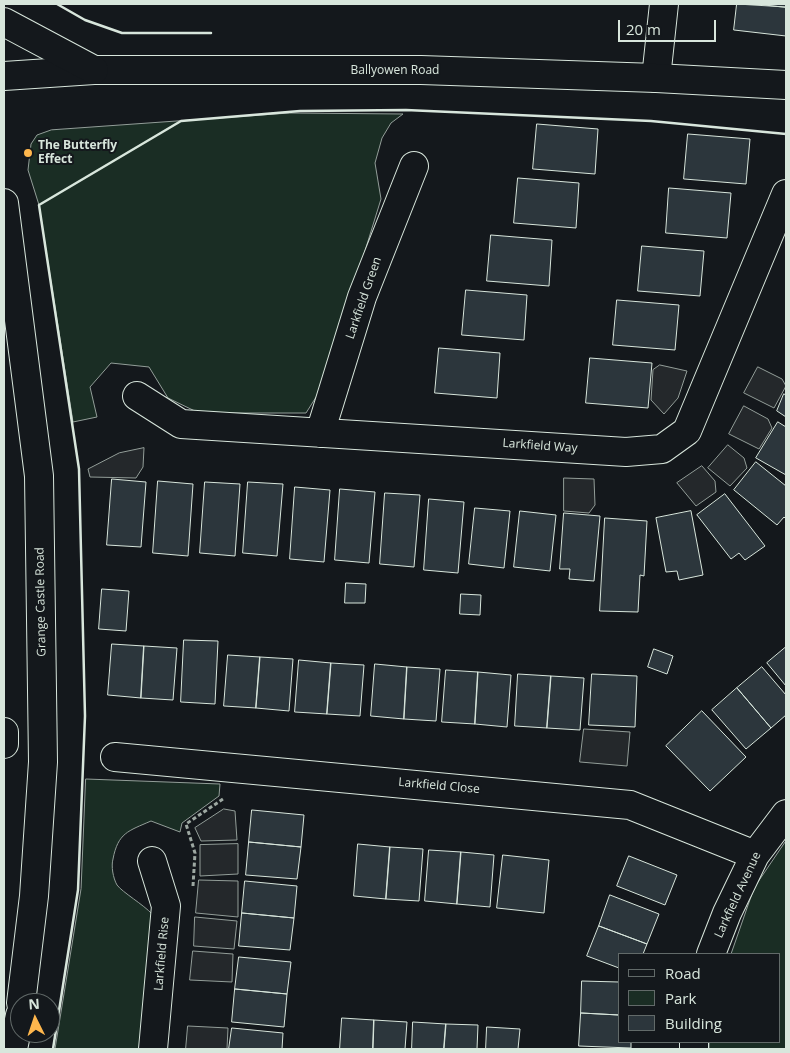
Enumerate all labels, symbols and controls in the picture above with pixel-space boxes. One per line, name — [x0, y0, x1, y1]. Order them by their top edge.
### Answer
scale bar — [620, 10, 718, 42]
text: 20 m — [626, 19, 661, 39]
street label: Ballyowen Road — [351, 64, 439, 78]
place label: The Butterfly Effect — [38, 139, 117, 167]
marker: The Butterfly Effect — [22, 147, 34, 159]
street label: Larkfield Green — [343, 255, 385, 341]
street label: Larkfield Way — [502, 436, 578, 456]
street label: Grange Castle Road — [33, 547, 49, 657]
street label: Larkfield Close — [398, 775, 480, 797]
street label: Larkfield Avenue — [712, 850, 764, 940]
street label: Larkfield Rise — [152, 916, 172, 992]
legend — [618, 953, 780, 1043]
text: Road — [665, 963, 701, 983]
text: Park — [665, 988, 696, 1008]
north arrow — [10, 993, 60, 1043]
text: N — [28, 994, 40, 1013]
text: Building — [665, 1013, 722, 1033]

